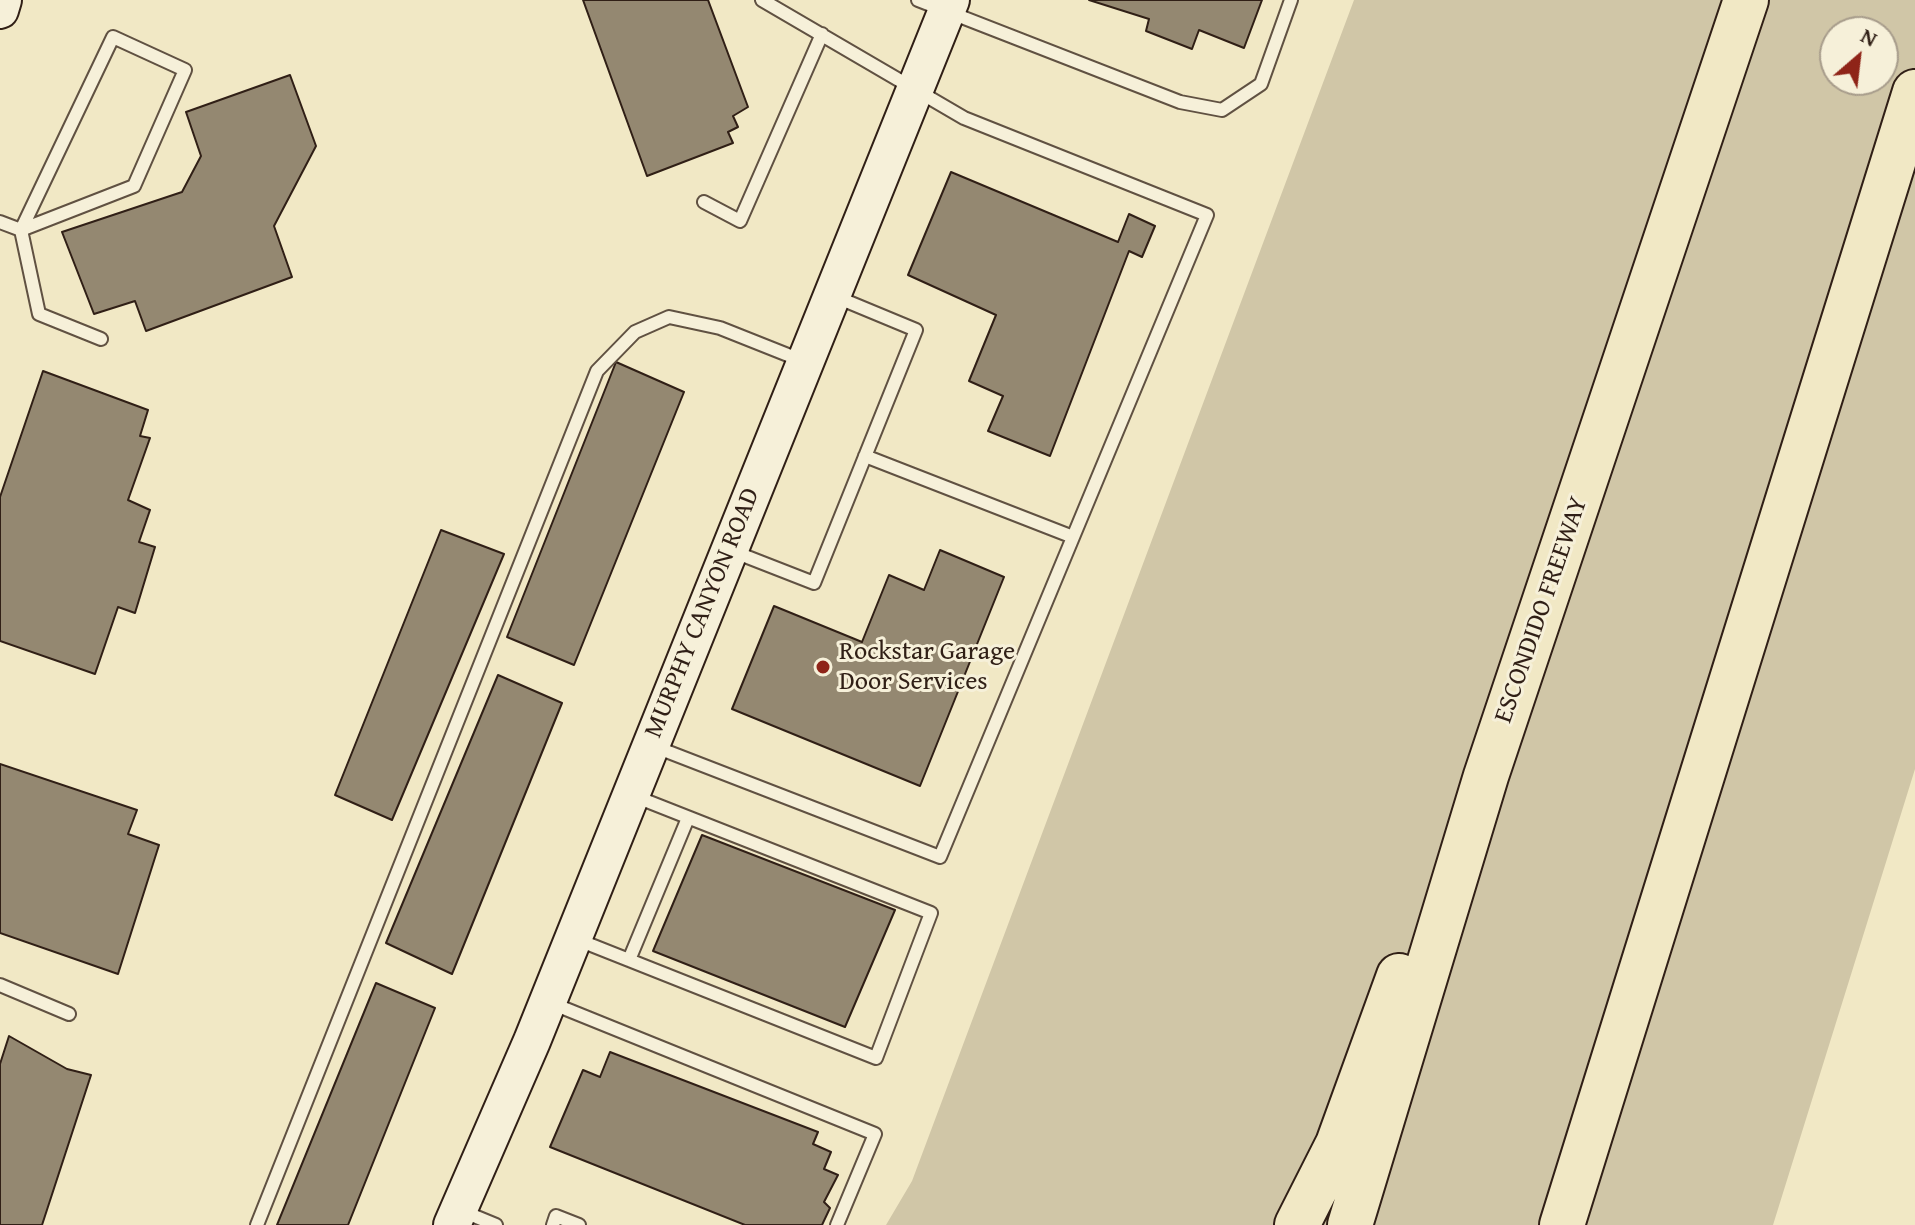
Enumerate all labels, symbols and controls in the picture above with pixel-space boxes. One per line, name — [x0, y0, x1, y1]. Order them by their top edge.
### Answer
north arrow — [1819, 16, 1899, 96]
text: N — [1855, 19, 1883, 54]
street label: MURPHY CANYON ROAD — [639, 483, 767, 743]
street label: ESCONDIDO FREEWAY — [1489, 493, 1595, 727]
place label: Rockstar Garage Door Services — [839, 636, 1015, 698]
marker: Rockstar Garage Door Services — [814, 658, 832, 676]

